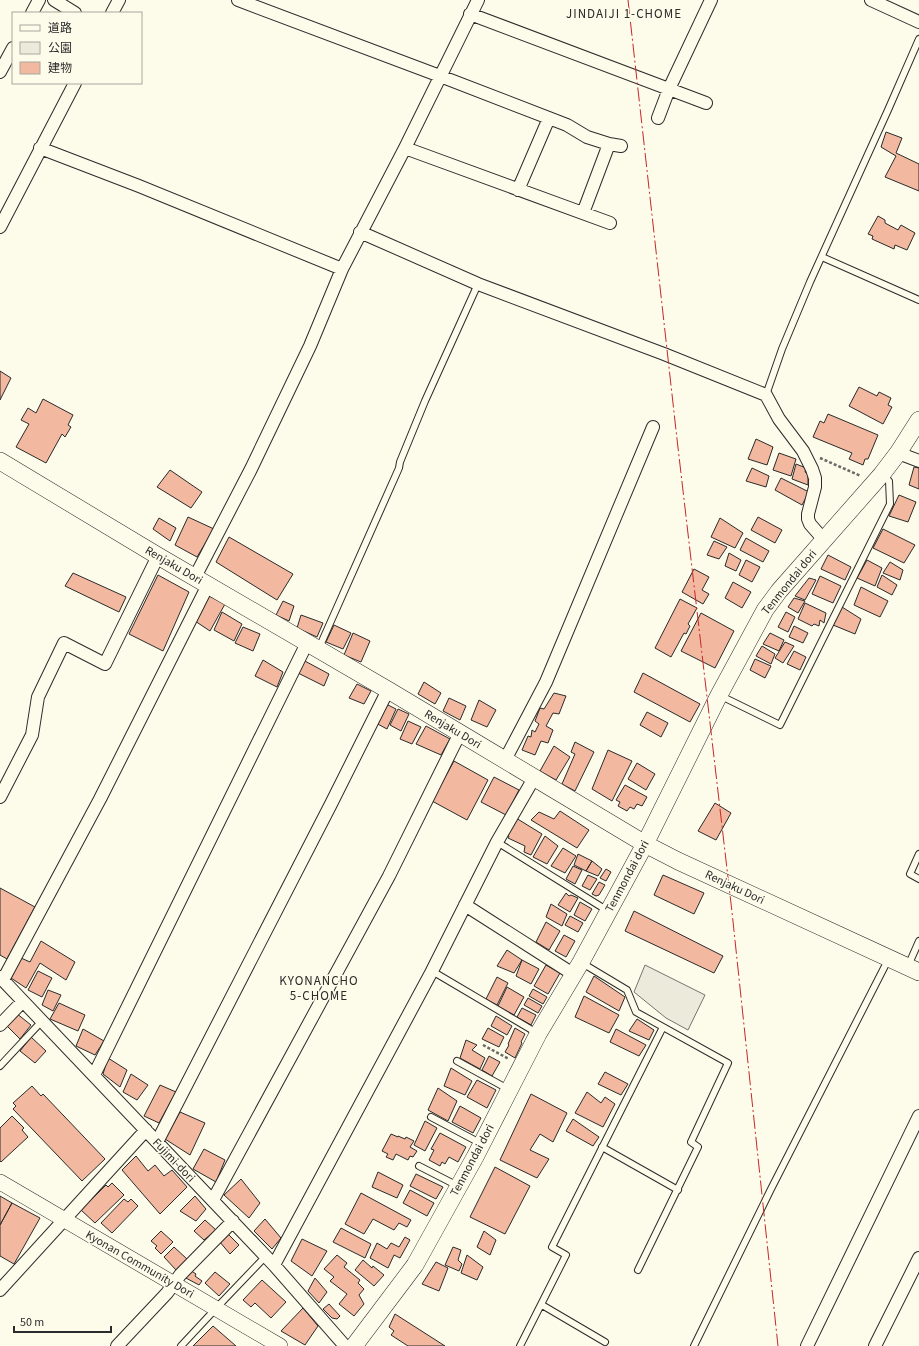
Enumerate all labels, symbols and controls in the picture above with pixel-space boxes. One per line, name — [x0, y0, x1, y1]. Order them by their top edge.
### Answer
district label: JINDAIJI 1-CHOME — [566, 5, 682, 23]
legend — [12, 12, 142, 84]
text: 道路 — [48, 20, 72, 37]
text: 公園 — [48, 40, 72, 57]
text: 建物 — [48, 60, 72, 77]
street label: Renjaku Dori — [142, 542, 206, 589]
street label: Tenmondai dori — [758, 546, 821, 619]
street label: Renjaku Dori — [421, 706, 485, 753]
street label: Tenmondai dori — [601, 837, 654, 915]
street label: Renjaku Dori — [702, 866, 767, 909]
district label: KYONANCHO 5-CHOME — [279, 972, 359, 1005]
street label: Tenmondai dori — [446, 1121, 499, 1199]
street label: Fujimi-dori — [148, 1135, 199, 1186]
street label: Kyonan Community Dori — [82, 1226, 197, 1302]
scale bar — [14, 1308, 111, 1334]
text: 50 m — [20, 1314, 44, 1331]

